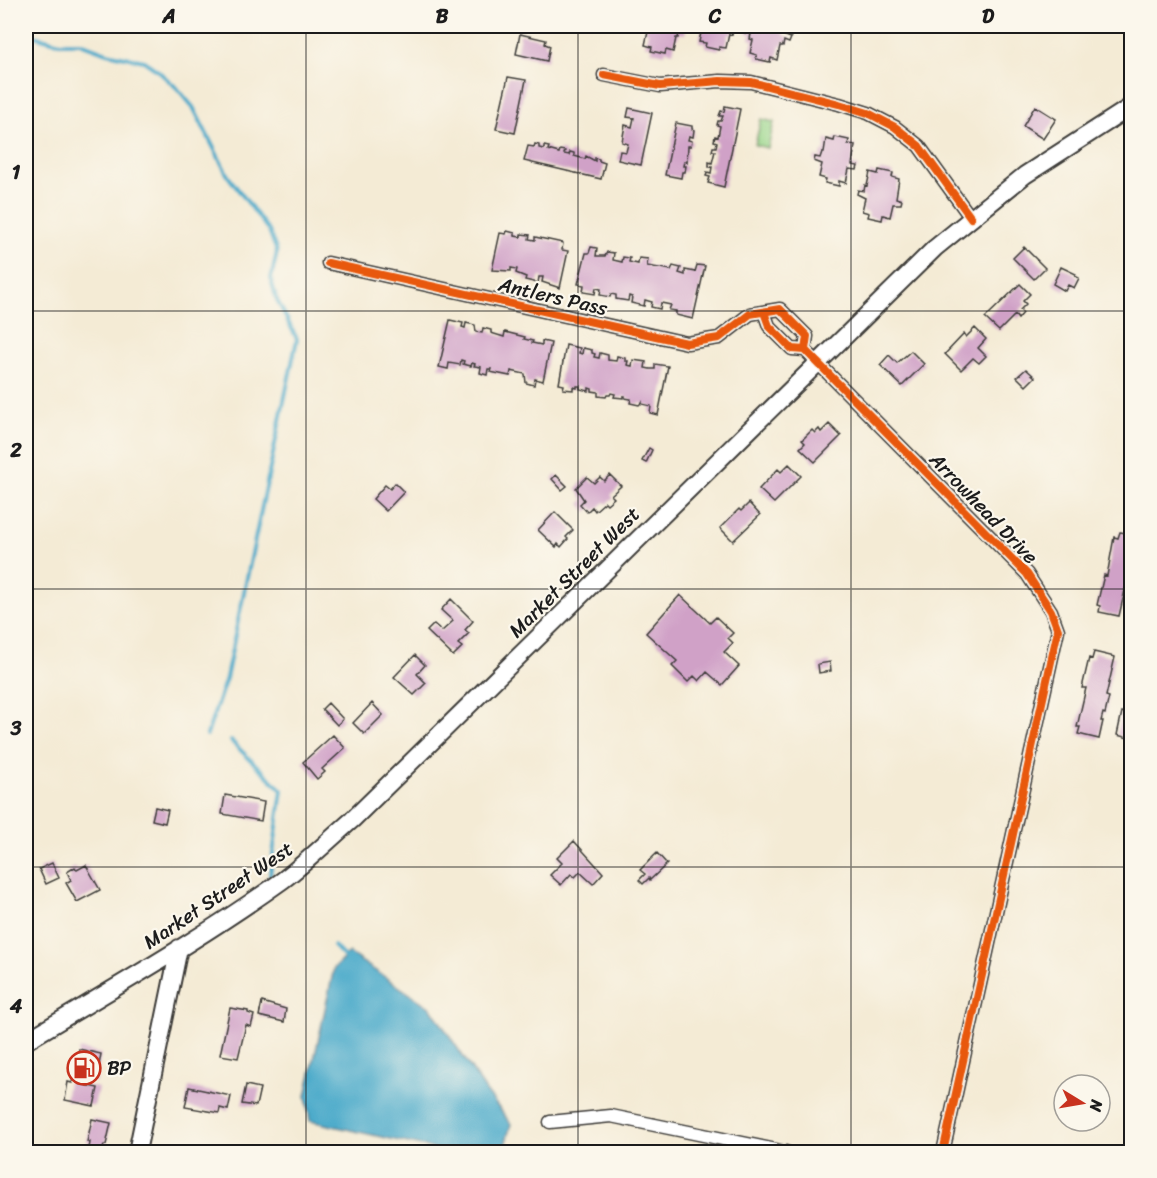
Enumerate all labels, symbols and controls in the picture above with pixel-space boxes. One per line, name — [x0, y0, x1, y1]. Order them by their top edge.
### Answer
text: A — [161, 0, 176, 34]
text: B — [436, 0, 449, 34]
text: C — [708, 0, 722, 34]
text: D — [982, 0, 995, 34]
text: 1 — [12, 155, 21, 190]
street label: Antlers Pass — [494, 267, 612, 326]
text: 2 — [9, 433, 22, 468]
street label: Arrowhead Drive — [920, 443, 1047, 573]
street label: Market Street West — [500, 498, 649, 647]
text: 3 — [10, 711, 22, 746]
street label: Market Street West — [136, 832, 301, 959]
text: 4 — [9, 989, 23, 1024]
fuel station icon: BP — [66, 1050, 102, 1086]
place label: BP — [107, 1051, 132, 1086]
north arrow — [1052, 1073, 1112, 1133]
text: N — [1081, 1097, 1112, 1115]

